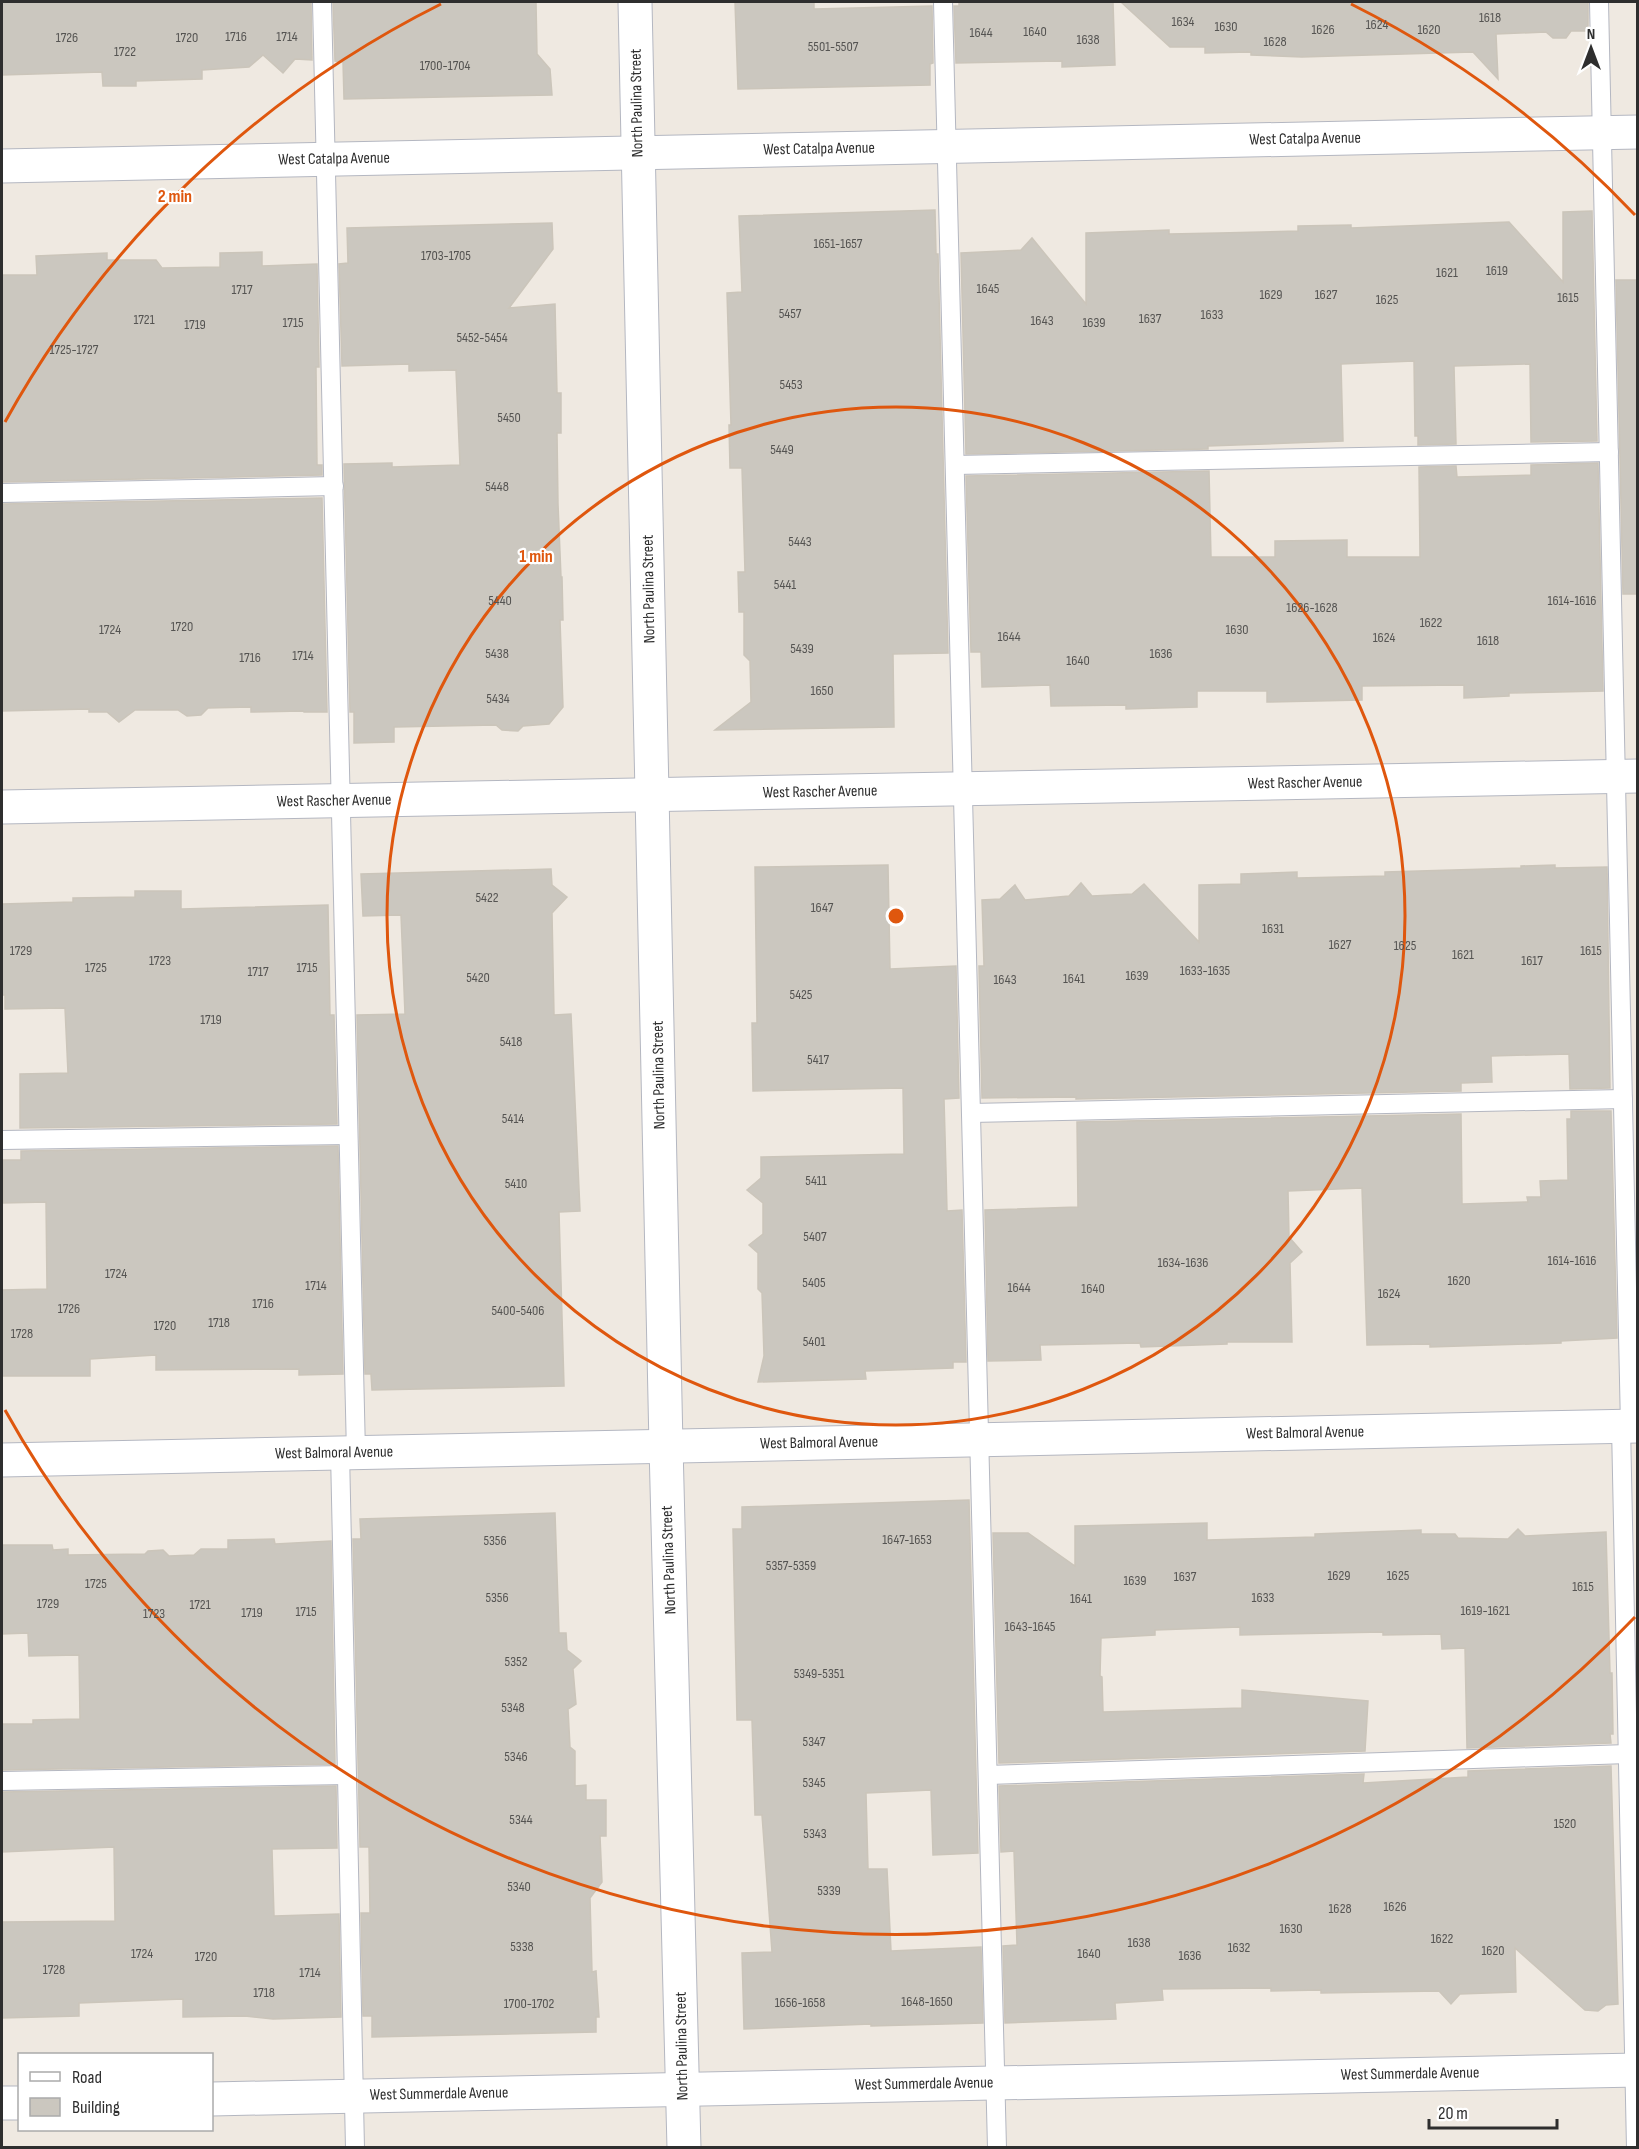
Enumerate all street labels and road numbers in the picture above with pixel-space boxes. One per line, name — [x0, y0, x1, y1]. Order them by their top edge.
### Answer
street label: North Paulina Street — [627, 48, 647, 158]
street label: West Catalpa Avenue — [1249, 129, 1361, 149]
street label: West Catalpa Avenue — [763, 139, 875, 159]
street label: West Catalpa Avenue — [278, 149, 390, 169]
street label: North Paulina Street — [639, 534, 659, 644]
street label: West Rascher Avenue — [1247, 772, 1363, 794]
street label: West Rascher Avenue — [762, 781, 878, 803]
street label: West Rascher Avenue — [276, 790, 392, 812]
street label: North Paulina Street — [649, 1020, 669, 1130]
street label: West Balmoral Avenue — [1246, 1422, 1364, 1444]
street label: West Balmoral Avenue — [760, 1432, 878, 1454]
street label: West Balmoral Avenue — [275, 1442, 393, 1464]
street label: North Paulina Street — [658, 1505, 680, 1615]
street label: North Paulina Street — [672, 1991, 692, 2101]
street label: West Summerdale Avenue — [1341, 2063, 1479, 2085]
street label: West Summerdale Avenue — [855, 2073, 993, 2095]
street label: West Summerdale Avenue — [370, 2083, 508, 2105]

